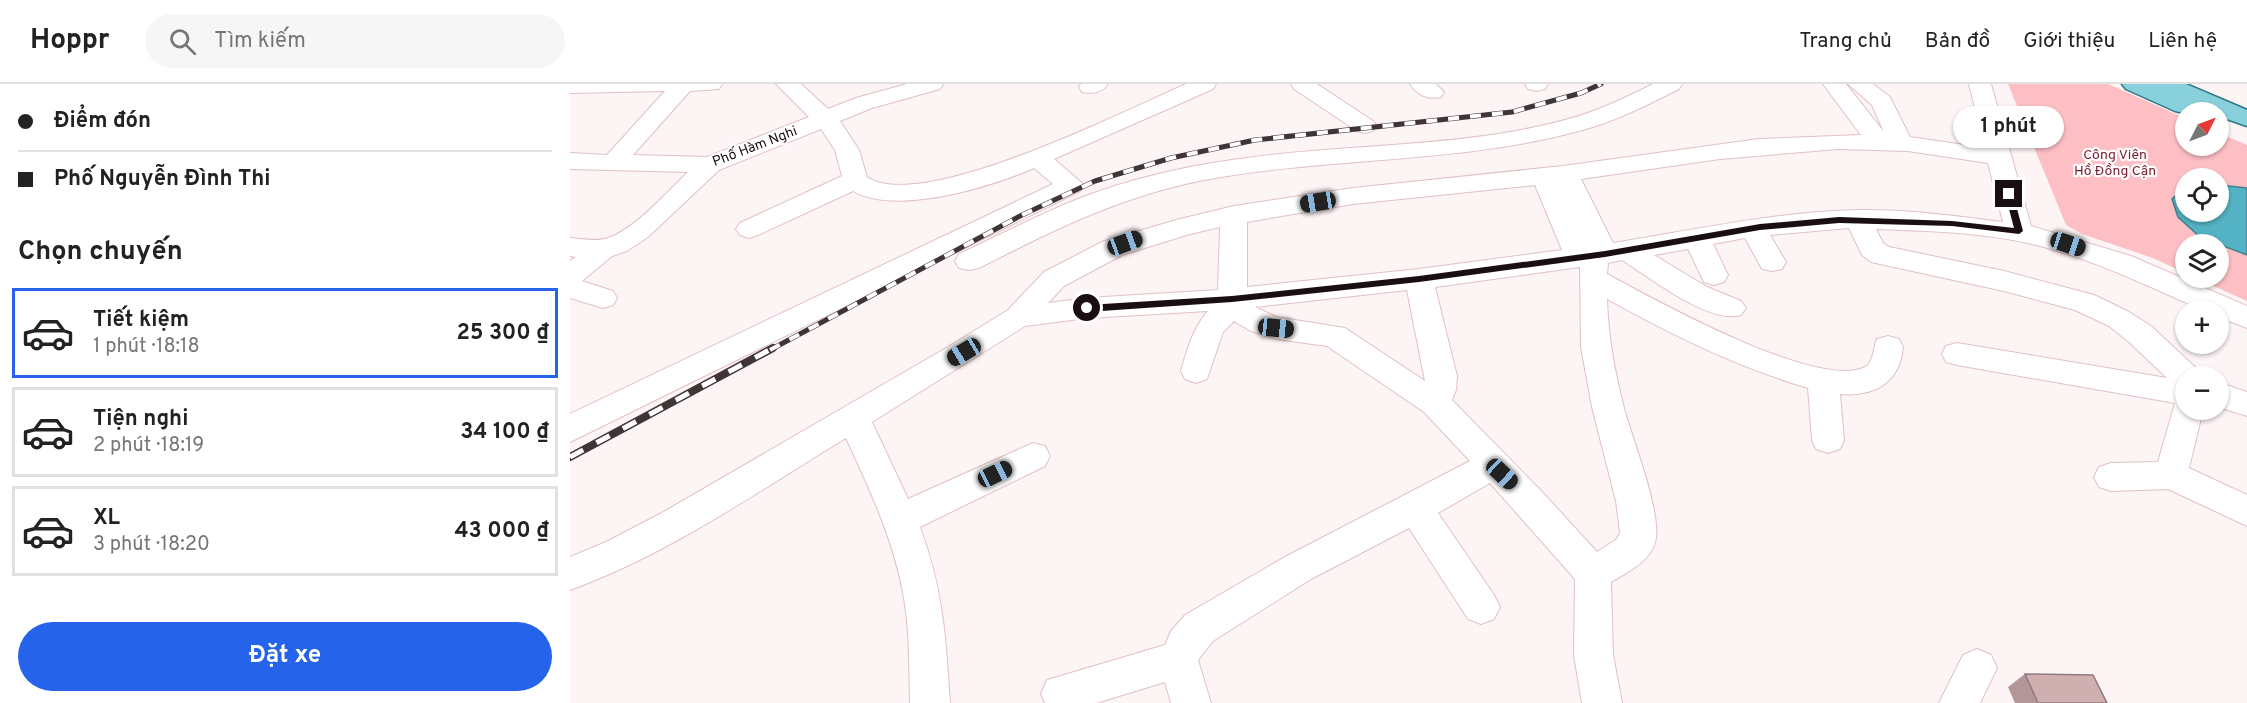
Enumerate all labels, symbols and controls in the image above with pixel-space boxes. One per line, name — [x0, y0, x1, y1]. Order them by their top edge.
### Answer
search box — [145, 14, 565, 68]
text: Hoppr — [30, 23, 109, 59]
icon: search — [166, 25, 199, 58]
text: Tìm kiếm — [214, 28, 306, 55]
text: Trang chủ — [1799, 28, 1892, 55]
text: Bản đồ — [1925, 28, 1990, 55]
text: Giới thiệu — [2023, 28, 2115, 55]
text: Liên hệ — [2148, 28, 2217, 55]
north arrow — [2175, 102, 2229, 156]
map controls — [2175, 102, 2229, 420]
callout: 1 phút — [1954, 107, 2064, 149]
text: Điểm đón — [54, 108, 151, 135]
text: 1 phút — [1980, 114, 2037, 140]
street label: Phố Hàm Nghi — [710, 123, 800, 171]
park label: Công Viên Hồ Đồng Cận — [2074, 147, 2156, 180]
text: Phố Nguyễn Đình Thi — [54, 166, 270, 193]
button: locate — [2175, 168, 2229, 222]
route end — [1995, 180, 2022, 207]
car — [1299, 190, 1337, 214]
car — [1105, 228, 1145, 258]
car — [2048, 230, 2088, 258]
button: layers — [2175, 234, 2229, 288]
text: Chọn chuyến — [18, 235, 183, 269]
route start — [1073, 294, 1100, 321]
button: + — [2175, 300, 2229, 354]
icon: car — [21, 306, 75, 360]
text: Tiết kiệm — [93, 307, 189, 334]
car — [1257, 317, 1295, 339]
text: 25 300 ₫ — [457, 320, 549, 347]
text: 1 phút · 18:18 — [93, 334, 200, 360]
car — [944, 335, 984, 369]
button: − — [2175, 366, 2229, 420]
icon: car — [21, 405, 75, 459]
text: Tiện nghi — [93, 406, 188, 433]
text: 34 100 ₫ — [460, 419, 549, 446]
text: 2 phút · 18:19 — [93, 433, 204, 459]
car — [1483, 455, 1521, 493]
car — [975, 458, 1015, 490]
icon: car — [21, 504, 75, 558]
text: XL — [93, 505, 120, 532]
text: 43 000 ₫ — [454, 518, 549, 545]
text: 3 phút · 18:20 — [93, 532, 210, 558]
button: Đặt xe — [18, 622, 552, 691]

